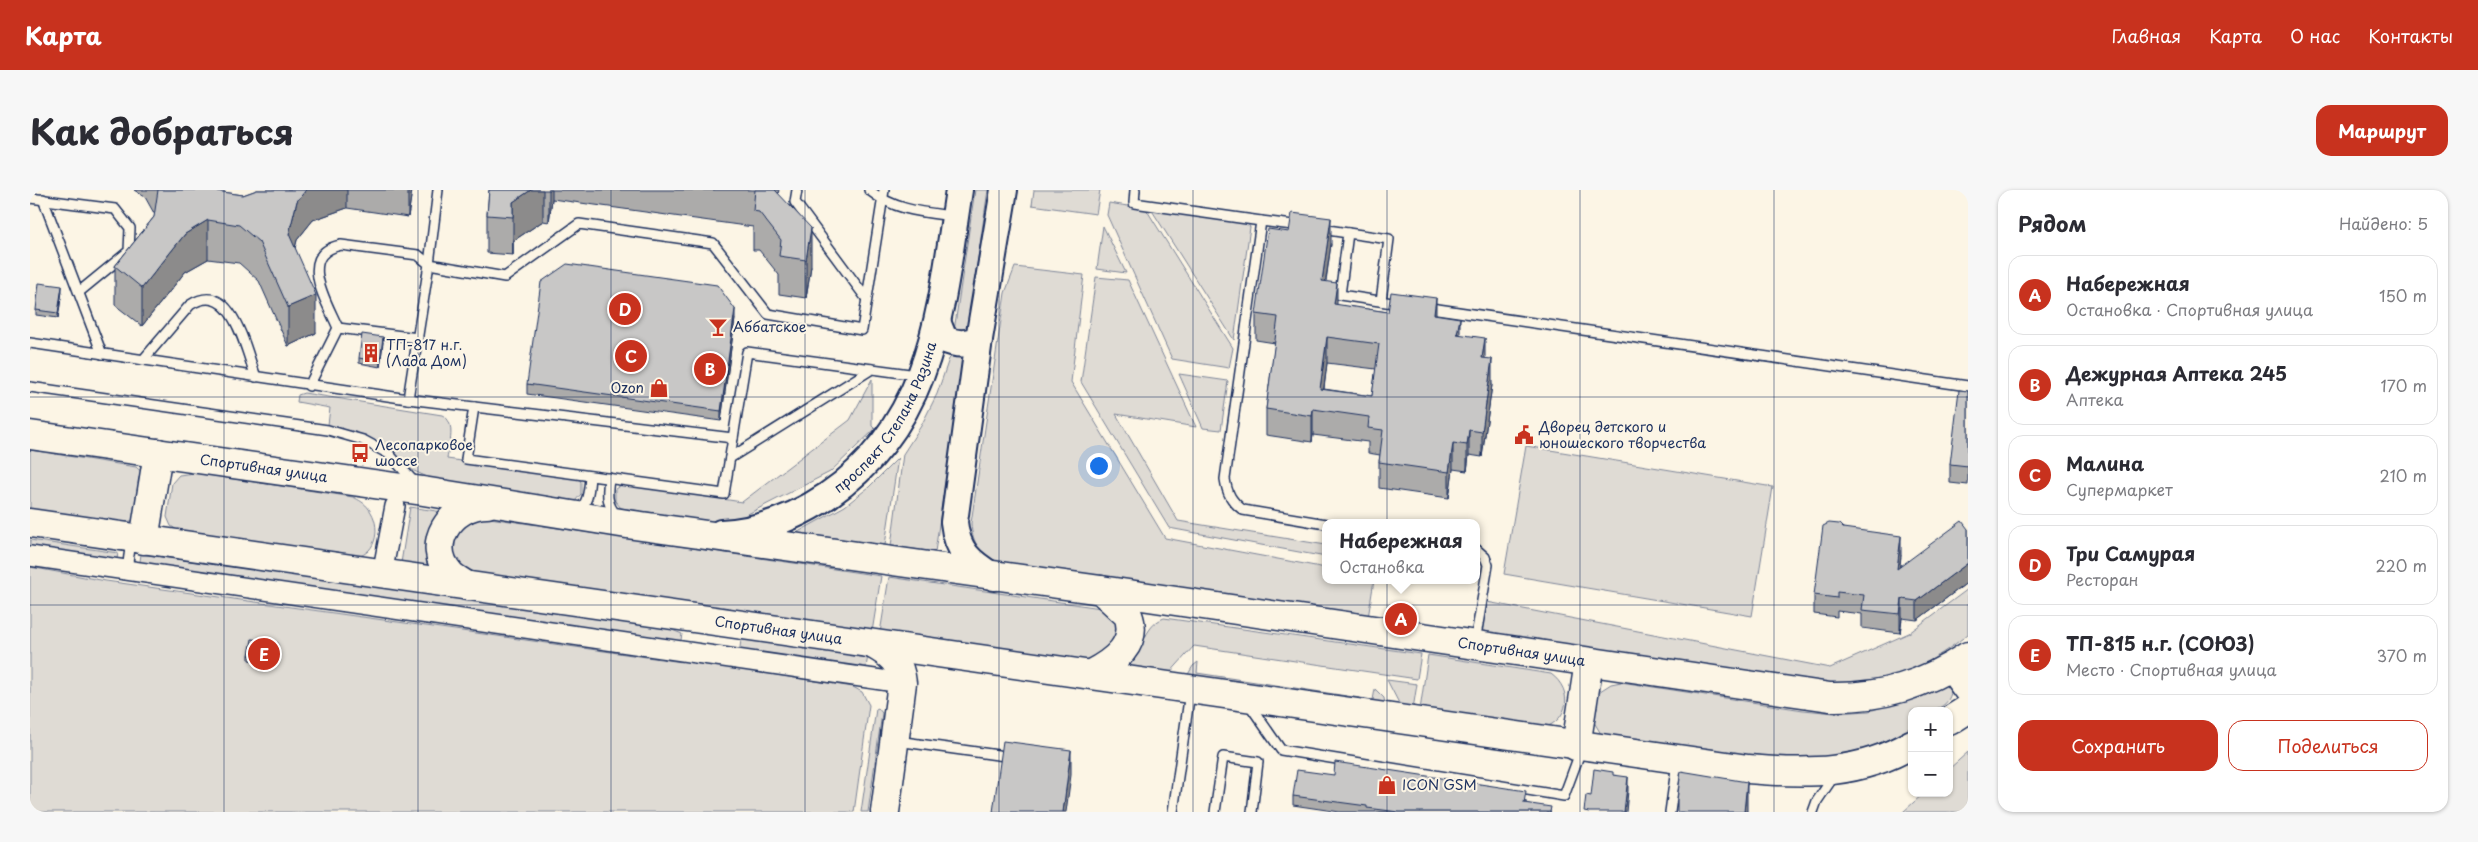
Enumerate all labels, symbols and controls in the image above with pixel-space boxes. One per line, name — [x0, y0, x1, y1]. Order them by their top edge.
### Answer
text: Карта — [25, 17, 102, 53]
text: Главная — [2112, 22, 2181, 49]
text: Карта — [2209, 22, 2262, 49]
text: О нас — [2290, 22, 2340, 49]
text: Контакты — [2368, 22, 2453, 49]
text: Как добраться — [30, 104, 294, 157]
button: Маршрут — [2316, 105, 2448, 156]
text: Рядом — [2018, 207, 2086, 239]
text: Найдено: 5 — [2339, 211, 2428, 235]
text: Набережная — [2066, 269, 2190, 297]
text: A — [2029, 283, 2041, 307]
text: 150 m — [2379, 283, 2427, 307]
pin: D — [609, 290, 641, 328]
text: Остановка · Спортивная улица — [2066, 297, 2313, 321]
bar icon: Аббатское — [707, 316, 729, 338]
place label: Аббатское — [733, 316, 807, 337]
place label: ТП-817 н.г. (Лада Дом) — [386, 334, 467, 371]
pin: C — [615, 337, 647, 375]
street label: проспект Степана Разина — [829, 339, 941, 498]
building icon: ТП-817 н.г. (Лада Дом) — [360, 342, 382, 364]
pin: B — [694, 350, 726, 388]
text: Дежурная Аптека 245 — [2066, 359, 2287, 387]
text: B — [2030, 373, 2040, 397]
text: 170 m — [2381, 373, 2427, 397]
place label: Ozon — [611, 377, 644, 398]
shop icon: Ozon — [648, 377, 670, 399]
text: Аптека — [2066, 387, 2123, 411]
place label: Дворец детского и юношеского творчества — [1538, 416, 1706, 453]
public building icon: Дворец детского и юношеского творчества — [1513, 424, 1535, 446]
place label: Лесопарковое шоссе — [375, 434, 473, 471]
bus stop icon: Лесопарковое шоссе — [349, 442, 371, 464]
street label: Спортивная улица — [198, 448, 329, 487]
text: Малина — [2066, 449, 2144, 477]
your location — [1086, 453, 1112, 479]
text: C — [2029, 463, 2041, 487]
text: 210 m — [2379, 463, 2427, 487]
text: Супермаркет — [2066, 477, 2173, 501]
popup — [1322, 519, 1480, 584]
text: Набережная — [1339, 526, 1463, 554]
text: Три Самурая — [2066, 539, 2195, 567]
text: D — [2029, 553, 2041, 577]
text: 220 m — [2376, 553, 2427, 577]
text: Остановка — [1339, 554, 1424, 578]
text: Ресторан — [2066, 567, 2139, 591]
pin: A — [1385, 600, 1417, 638]
street label: Спортивная улица — [713, 610, 844, 649]
text: ТП-815 н.г. (СОЮЗ) — [2066, 629, 2255, 657]
street label: Спортивная улица — [1456, 631, 1587, 671]
pin: E — [248, 635, 280, 673]
text: E — [2030, 643, 2040, 667]
text: 370 m — [2377, 643, 2427, 667]
text: Место · Спортивная улица — [2066, 657, 2277, 681]
map controls — [1908, 707, 1953, 797]
button: + — [1908, 707, 1953, 752]
button: Сохранить — [2018, 720, 2218, 771]
button: Поделиться — [2228, 720, 2428, 771]
button: − — [1908, 752, 1953, 797]
shop icon: ICON GSM — [1376, 774, 1398, 796]
place label: ICON GSM — [1402, 774, 1477, 795]

